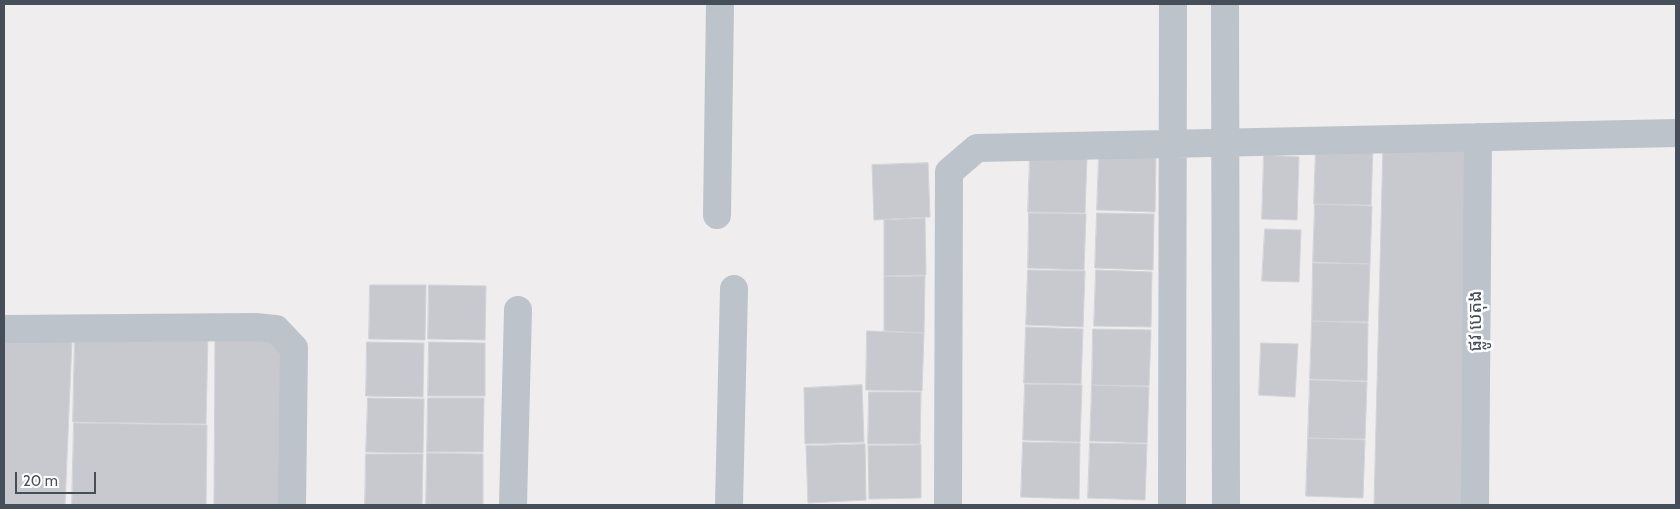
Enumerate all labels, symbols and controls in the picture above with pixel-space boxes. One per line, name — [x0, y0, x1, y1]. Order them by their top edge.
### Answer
street label: ផ្លូវ បេតុង — [1465, 291, 1487, 351]
scale bar — [18, 462, 99, 494]
text: 20 m — [23, 472, 58, 490]

